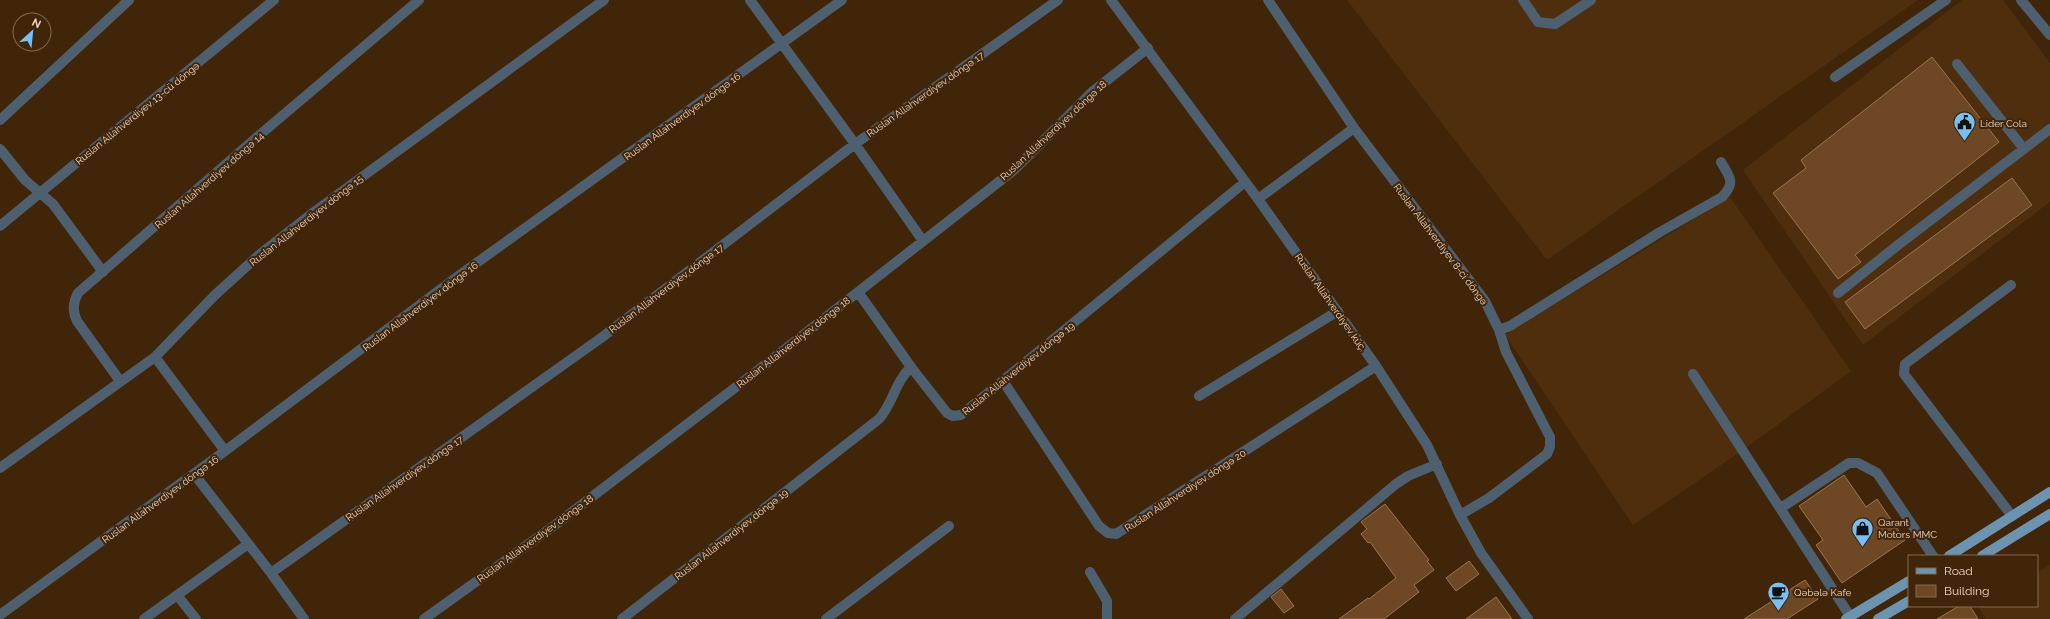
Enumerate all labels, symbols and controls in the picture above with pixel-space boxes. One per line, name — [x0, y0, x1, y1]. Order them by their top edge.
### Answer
north arrow — [12, 12, 52, 52]
text: N — [30, 16, 43, 31]
street label: Ruslan Allahverdiyev döngə 17 — [865, 49, 986, 139]
street label: Ruslan Allahverdiyev 13-cü döngə — [73, 60, 202, 167]
street label: Ruslan Allahverdiyev döngə 16 — [622, 70, 743, 162]
street label: Ruslan Allahverdiyev döngə 18 — [998, 78, 1109, 182]
public building icon: Lider Cola — [1951, 110, 1977, 143]
place label: Lider Cola — [1980, 118, 2027, 129]
street label: Ruslan Allahverdiyev döngə 14 — [153, 130, 266, 231]
street label: Ruslan Allahverdiyev döngə 15 — [248, 172, 365, 268]
street label: Ruslan Allahverdiyev 8-ci döngə — [1391, 182, 1490, 307]
street label: Ruslan Allahverdiyev döngə 17 — [607, 241, 726, 335]
street label: Ruslan Allahverdiyev küç. — [1293, 251, 1369, 353]
street label: Ruslan Allahverdiyev döngə 16 — [361, 260, 480, 353]
street label: Ruslan Allahverdiyev döngə 18 — [734, 295, 852, 390]
street label: Ruslan Allahverdiyev döngə 19 — [960, 320, 1077, 417]
street label: Ruslan Allahverdiyev döngə 17 — [344, 433, 465, 523]
street label: Ruslan Allahverdiyev döngə 20 — [1123, 447, 1248, 534]
street label: Ruslan Allahverdiyev döngə 16 — [100, 453, 221, 545]
street label: Ruslan Allahverdiyev döngə 19 — [672, 487, 790, 582]
street label: Ruslan Allahverdiyev döngə 18 — [475, 492, 596, 584]
shop icon: Qarant Motors MMC — [1849, 515, 1875, 548]
place label: Qarant Motors MMC — [1878, 517, 1937, 540]
legend — [1908, 555, 2038, 607]
text: Road — [1944, 564, 1973, 578]
cafe icon: Qəbələ Kafe — [1765, 579, 1791, 612]
text: Building — [1944, 584, 1990, 598]
place label: Qəbələ Kafe — [1794, 587, 1852, 598]

